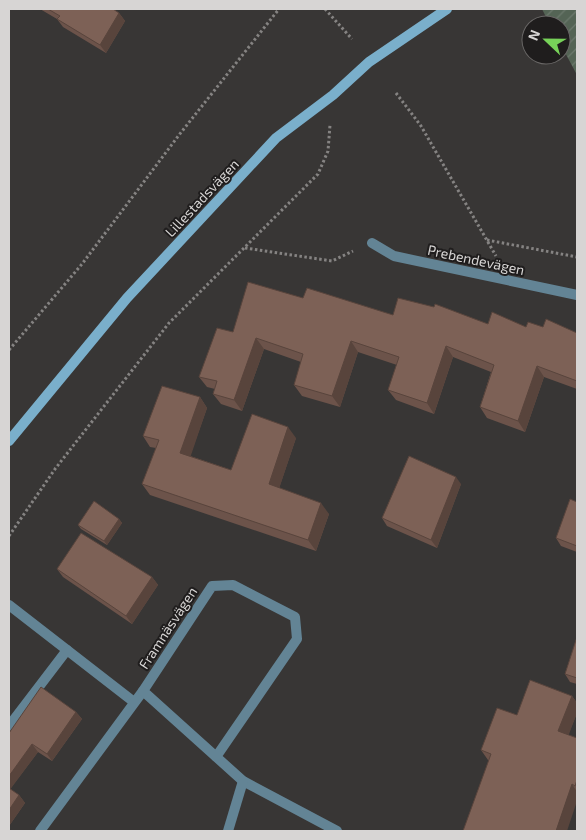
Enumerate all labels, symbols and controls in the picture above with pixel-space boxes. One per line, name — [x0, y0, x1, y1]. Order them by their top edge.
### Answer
north arrow — [521, 15, 571, 65]
text: N — [524, 27, 543, 43]
street label: Lillestadsvägen — [161, 155, 242, 240]
street label: Prebendevägen — [426, 241, 526, 278]
street label: Framnäsvägen — [135, 584, 200, 672]

